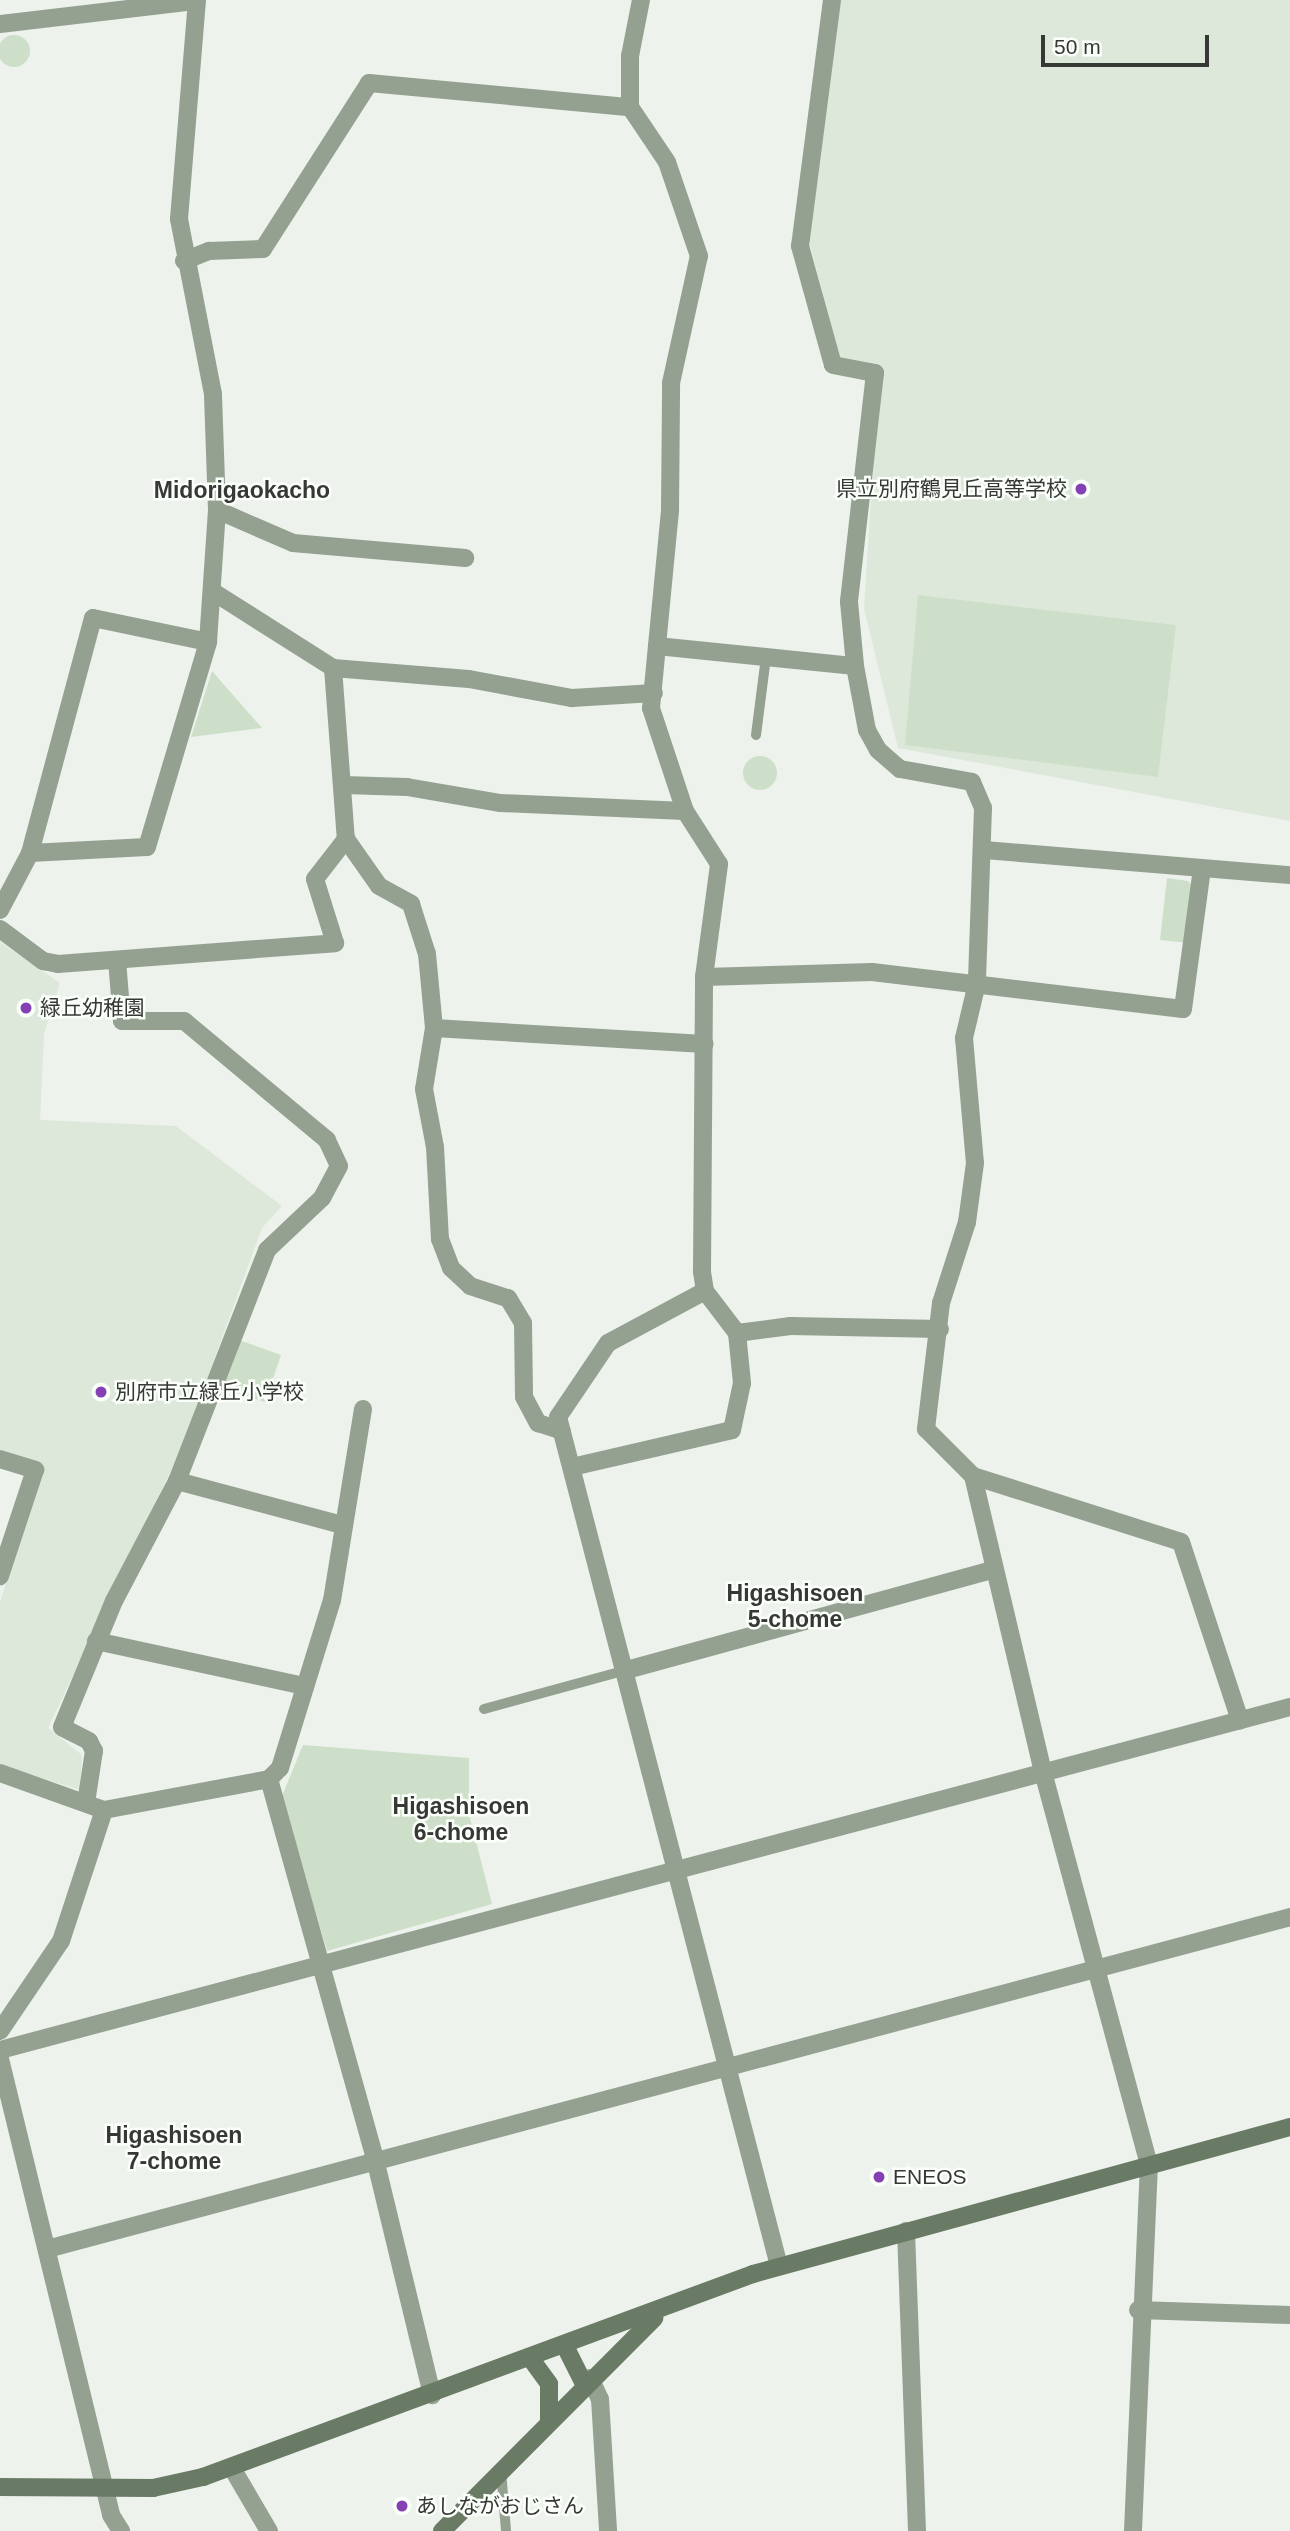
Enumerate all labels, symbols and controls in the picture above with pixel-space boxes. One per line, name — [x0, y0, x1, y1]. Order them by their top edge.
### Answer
scale bar — [1045, 21, 1213, 65]
text: 50 m — [1054, 35, 1101, 58]
district label: Midorigaokacho — [154, 476, 330, 504]
place label: 県立別府鶴見丘高等学校 — [836, 476, 1067, 502]
marker: 県立別府鶴見丘高等学校 — [1073, 481, 1089, 497]
place label: 緑丘幼稚園 — [40, 995, 145, 1021]
marker: 緑丘幼稚園 — [18, 1000, 34, 1016]
place label: 別府市立緑丘小学校 — [115, 1379, 304, 1405]
marker: 別府市立緑丘小学校 — [93, 1384, 109, 1400]
district label: Higashisoen 5-chome — [727, 1579, 863, 1633]
district label: Higashisoen 6-chome — [393, 1792, 529, 1846]
district label: Higashisoen 7-chome — [106, 2121, 242, 2175]
place label: ENEOS — [893, 2164, 967, 2190]
marker: ENEOS — [871, 2169, 887, 2185]
place label: あしながおじさん — [416, 2493, 584, 2519]
marker: あしながおじさん — [394, 2498, 410, 2514]

